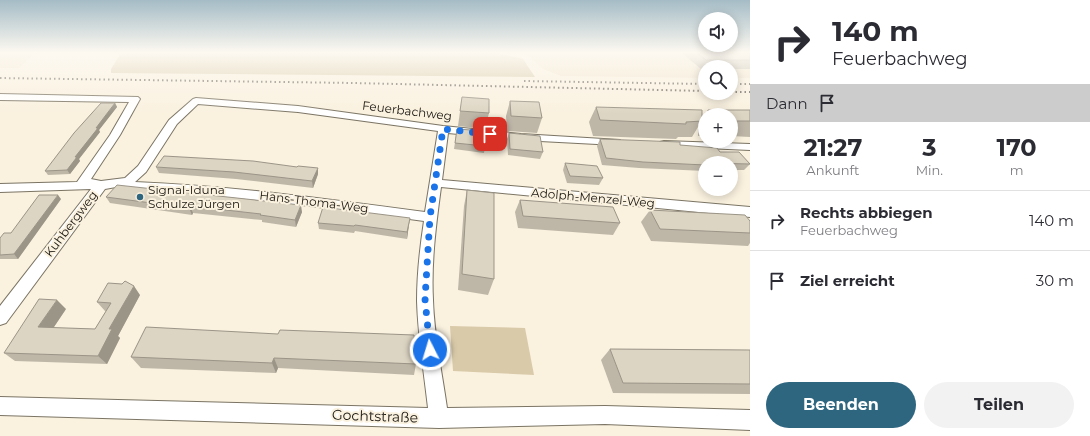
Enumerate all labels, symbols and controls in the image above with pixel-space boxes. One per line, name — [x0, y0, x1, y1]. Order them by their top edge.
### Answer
map controls — [698, 12, 738, 196]
button: sound — [698, 12, 738, 52]
text: 140 m — [832, 14, 919, 48]
icon: right — [766, 16, 818, 68]
text: Feuerbachweg — [832, 48, 968, 70]
button: search — [698, 60, 738, 100]
icon: arrive — [816, 92, 838, 114]
text: Dann — [766, 94, 808, 113]
street label: Feuerbachweg — [361, 98, 453, 123]
button: + — [698, 108, 738, 148]
pin — [473, 117, 507, 151]
icon: arrive — [479, 123, 501, 145]
text: 21:27 — [803, 133, 862, 162]
text: 3 — [922, 133, 937, 162]
text: 170 — [997, 133, 1037, 162]
button: − — [698, 156, 738, 196]
text: Ankunft — [806, 162, 859, 178]
text: Min. — [916, 162, 943, 178]
text: m — [1010, 162, 1023, 178]
place label: Signal-Iduna Schulze Jürgen — [148, 182, 240, 211]
street label: Adolph-Menzel-Weg — [531, 185, 655, 210]
street label: Hans-Thoma-Weg — [259, 187, 369, 216]
street label: Kuhbergweg — [41, 188, 100, 260]
marker: Signal-Iduna Schulze Jürgen — [135, 192, 145, 202]
text: Rechts abbiegen — [800, 203, 933, 222]
icon: right — [766, 210, 788, 232]
text: 140 m — [1029, 211, 1074, 230]
text: Feuerbachweg — [800, 222, 898, 238]
icon: arrive — [766, 270, 788, 292]
text: Ziel erreicht — [800, 271, 895, 290]
text: 30 m — [1036, 271, 1074, 290]
position arrow — [409, 329, 451, 371]
button: Beenden — [766, 382, 916, 428]
button: Teilen — [924, 382, 1074, 428]
street label: Gochtstraße — [332, 406, 418, 426]

